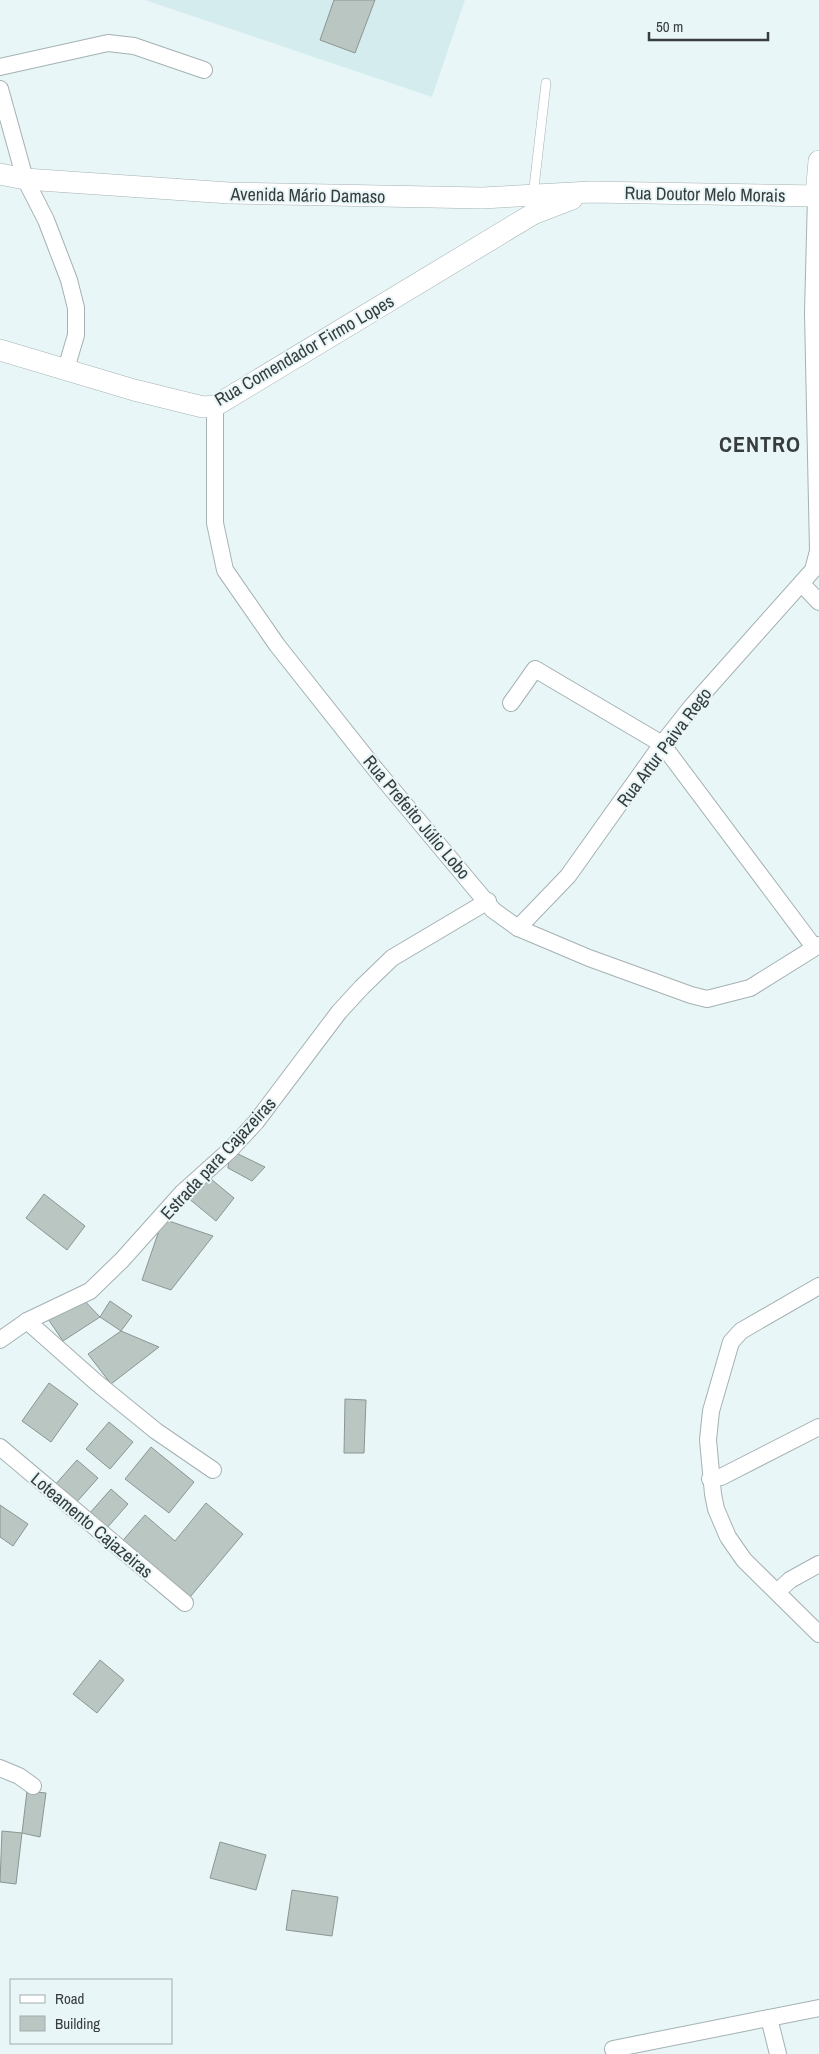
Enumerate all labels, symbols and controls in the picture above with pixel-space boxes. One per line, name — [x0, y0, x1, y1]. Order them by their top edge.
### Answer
scale bar — [649, 10, 768, 42]
text: 50 m — [656, 16, 683, 37]
street label: Rua Doutor Melo Morais — [624, 180, 786, 208]
street label: Avenida Mário Damaso — [229, 181, 386, 209]
street label: Rua Comendador Firmo Lopes — [210, 288, 398, 412]
district label: CENTRO — [719, 429, 801, 459]
street label: Rua Artur Paiva Rego — [611, 682, 717, 812]
street label: Rua Prefeito Júlio Lobo — [358, 750, 476, 884]
street label: Estrada para Cajazeiras — [155, 1091, 281, 1225]
street label: Loteamento Cajazeiras — [26, 1466, 158, 1584]
legend — [10, 1979, 172, 2044]
text: Road — [55, 1988, 84, 2009]
text: Building — [55, 2013, 100, 2034]

